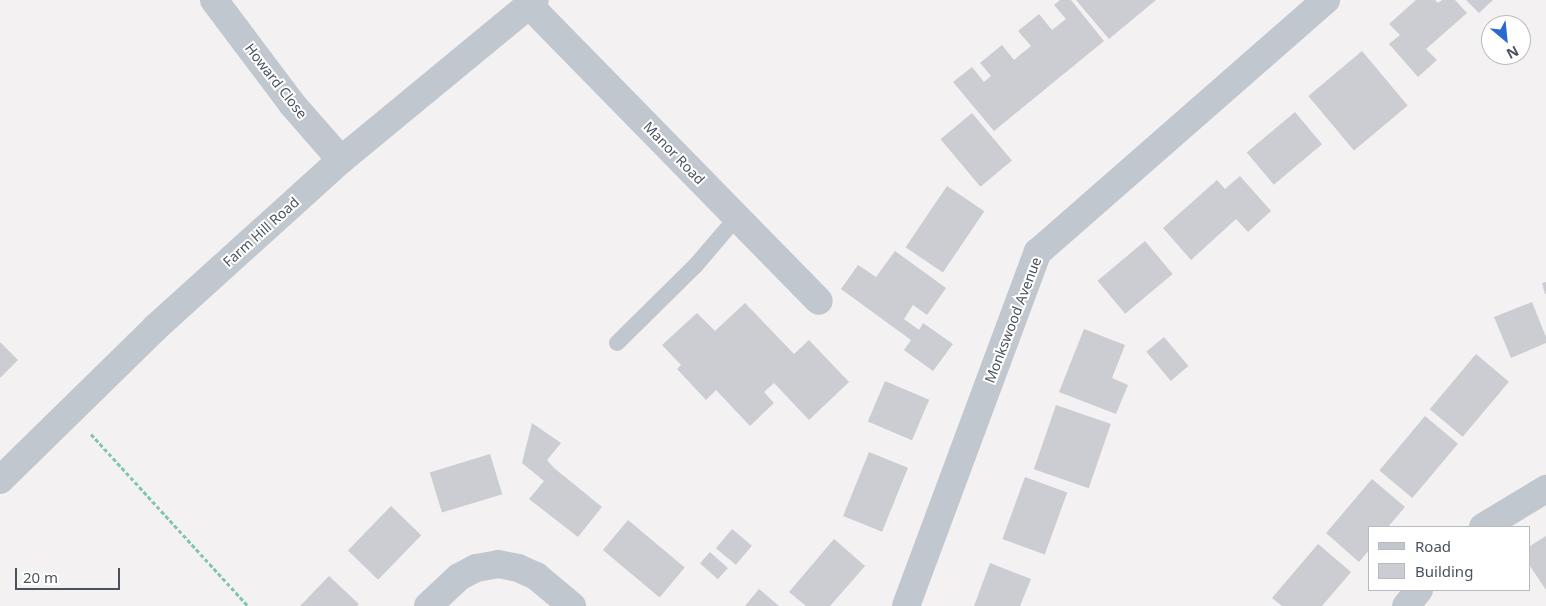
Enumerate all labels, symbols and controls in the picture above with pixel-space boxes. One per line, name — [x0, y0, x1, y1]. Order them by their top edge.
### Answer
north arrow — [1481, 15, 1531, 65]
street label: Howard Close — [241, 40, 311, 122]
text: N — [1503, 42, 1522, 64]
street label: Manor Road — [640, 118, 708, 188]
street label: Farm Hill Road — [220, 194, 302, 270]
street label: Monkswood Avenue — [981, 255, 1045, 385]
legend — [1368, 526, 1531, 591]
text: Road — [1415, 536, 1451, 556]
scale bar — [18, 558, 122, 590]
text: Building — [1415, 561, 1473, 581]
text: 20 m — [23, 567, 58, 587]

